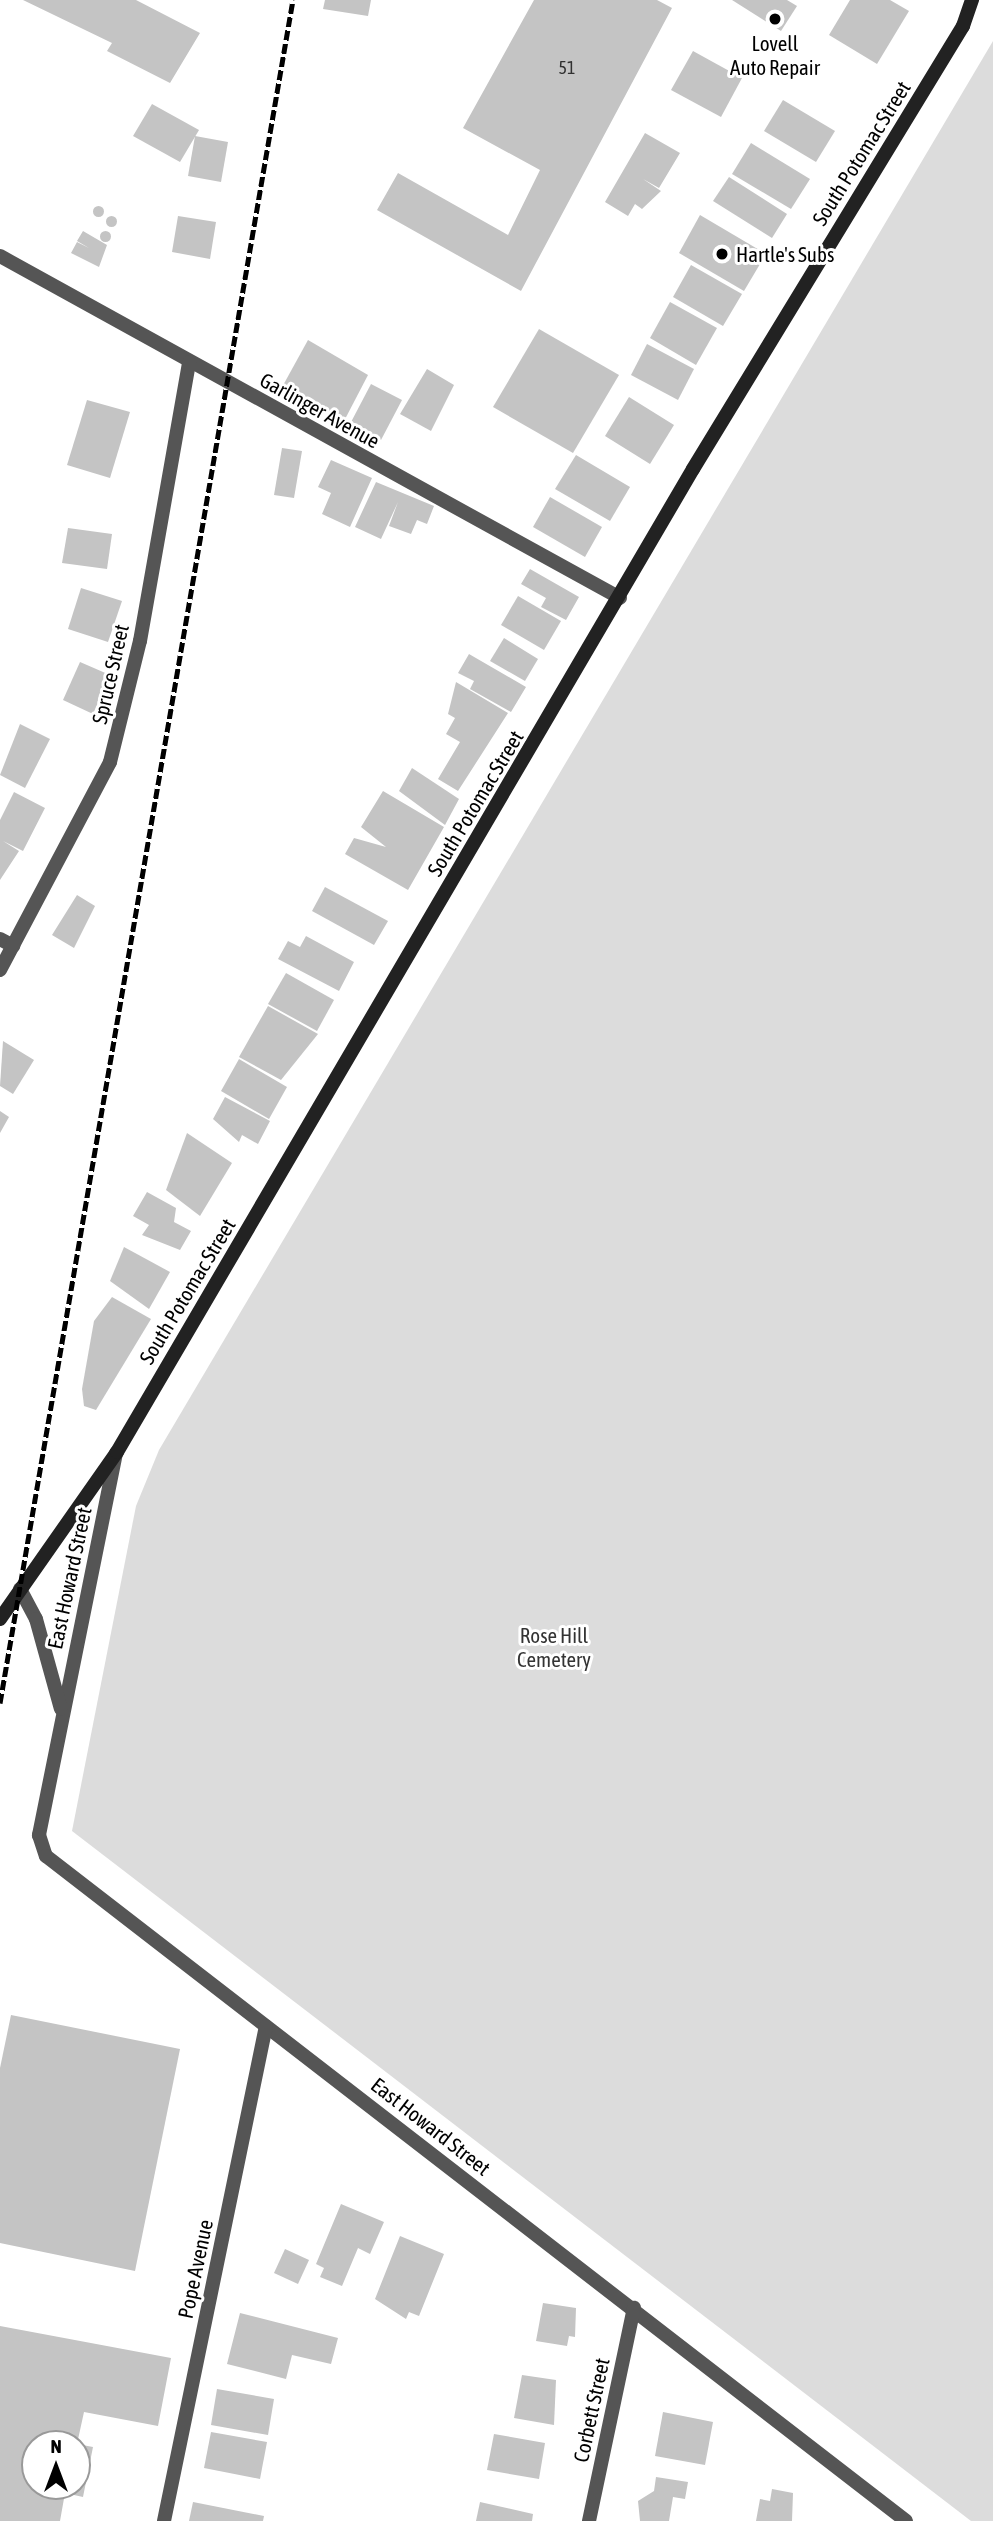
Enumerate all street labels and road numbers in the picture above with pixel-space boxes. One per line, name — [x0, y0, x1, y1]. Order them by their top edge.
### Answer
street label: South Potomac Street — [807, 76, 915, 230]
street label: Garlinger Avenue — [256, 367, 384, 453]
street label: Spruce Street — [86, 622, 134, 726]
street label: South Potomac Street — [422, 726, 528, 880]
street label: South Potomac Street — [134, 1214, 240, 1368]
street label: East Howard Street — [42, 1505, 96, 1651]
street label: East Howard Street — [366, 2072, 496, 2180]
street label: Pope Avenue — [172, 2217, 218, 2321]
street label: Corbett Street — [568, 2356, 614, 2464]

